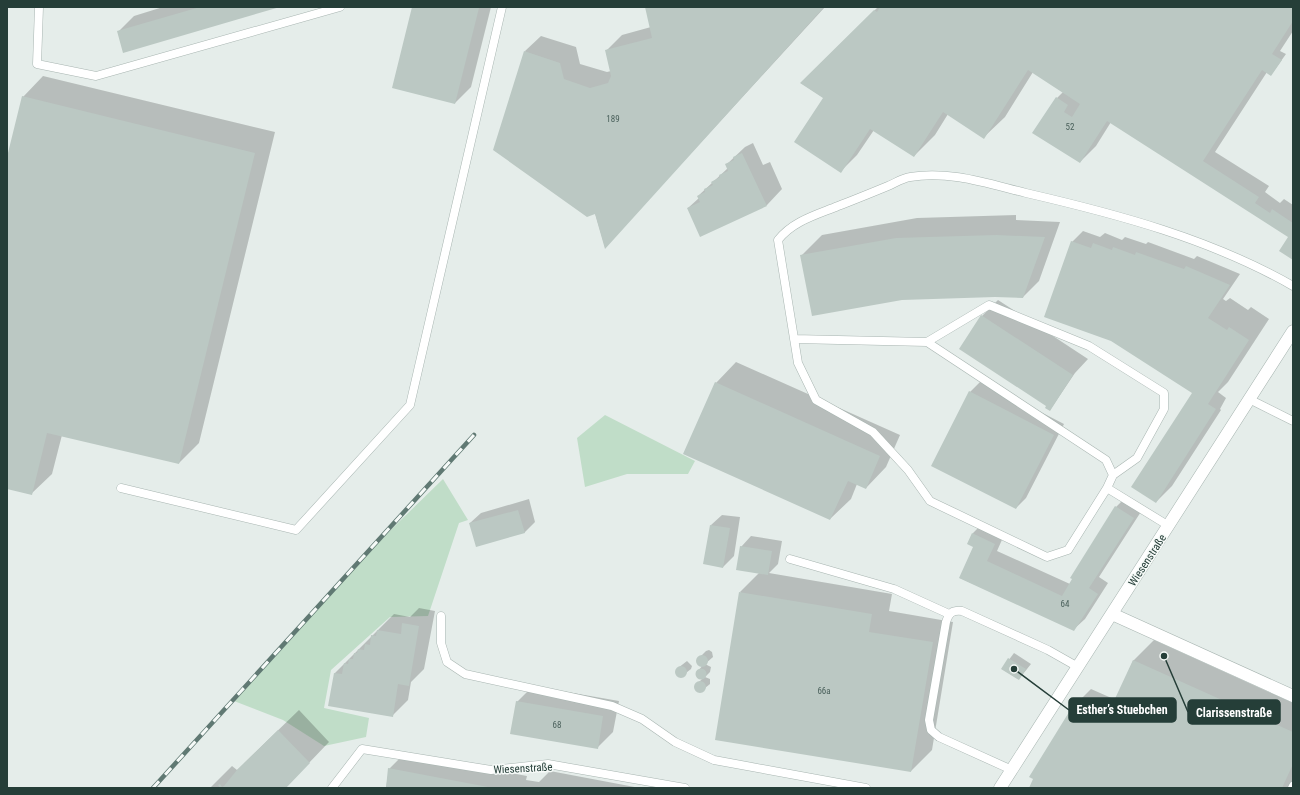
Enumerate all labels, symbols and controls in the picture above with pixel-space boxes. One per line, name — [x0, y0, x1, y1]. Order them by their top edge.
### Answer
house number: 189 — [606, 114, 620, 124]
house number: 52 — [1066, 122, 1075, 132]
street label: Wiesenstraße — [1126, 532, 1169, 589]
house number: 64 — [1061, 599, 1070, 609]
house number: 66a — [817, 686, 831, 696]
callout: Esther’s Stuebchen — [1069, 698, 1176, 722]
callout: Clarissenstraße — [1188, 700, 1280, 724]
text: Esther’s Stuebchen — [1076, 703, 1168, 717]
text: Clarissenstraße — [1196, 706, 1272, 720]
house number: 68 — [553, 720, 561, 730]
street label: Wiesenstraße — [493, 760, 553, 777]

